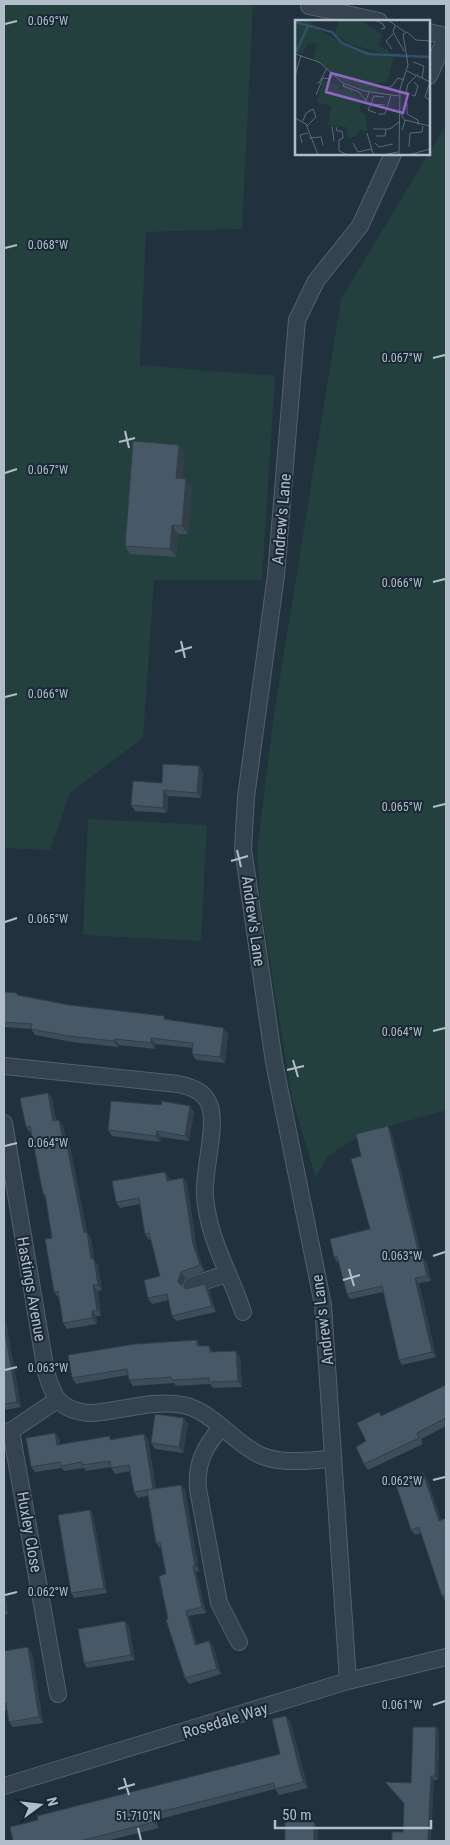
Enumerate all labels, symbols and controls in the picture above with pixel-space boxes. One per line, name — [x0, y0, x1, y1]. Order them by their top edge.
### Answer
text: 0.069°W — [28, 14, 68, 28]
inset map — [295, 20, 430, 155]
text: 0.068°W — [28, 238, 68, 252]
text: 0.067°W — [382, 351, 422, 365]
text: 0.067°W — [28, 463, 68, 477]
street label: Andrew's Lane — [268, 473, 295, 565]
text: 0.066°W — [382, 576, 422, 590]
text: 0.066°W — [28, 687, 68, 701]
text: 0.065°W — [382, 800, 422, 814]
street label: Andrew's Lane — [238, 875, 269, 968]
text: 0.065°W — [28, 912, 68, 926]
text: 0.064°W — [382, 1025, 422, 1039]
text: 0.064°W — [28, 1136, 68, 1150]
street label: Hastings Avenue — [13, 1235, 50, 1343]
text: 0.063°W — [382, 1249, 422, 1263]
street label: Andrew's Lane — [308, 1274, 337, 1366]
text: 0.063°W — [28, 1361, 68, 1375]
text: 0.062°W — [382, 1474, 422, 1488]
street label: Huxley Close — [13, 1490, 46, 1574]
text: 0.062°W — [28, 1585, 68, 1599]
street label: Rosedale Way — [180, 1698, 270, 1742]
text: 0.061°W — [382, 1698, 422, 1712]
north arrow — [15, 1780, 65, 1830]
text: N — [44, 1795, 61, 1808]
scale bar — [275, 1798, 431, 1830]
text: 50 m — [282, 1806, 312, 1824]
text: 51.710°N — [116, 1809, 160, 1823]

